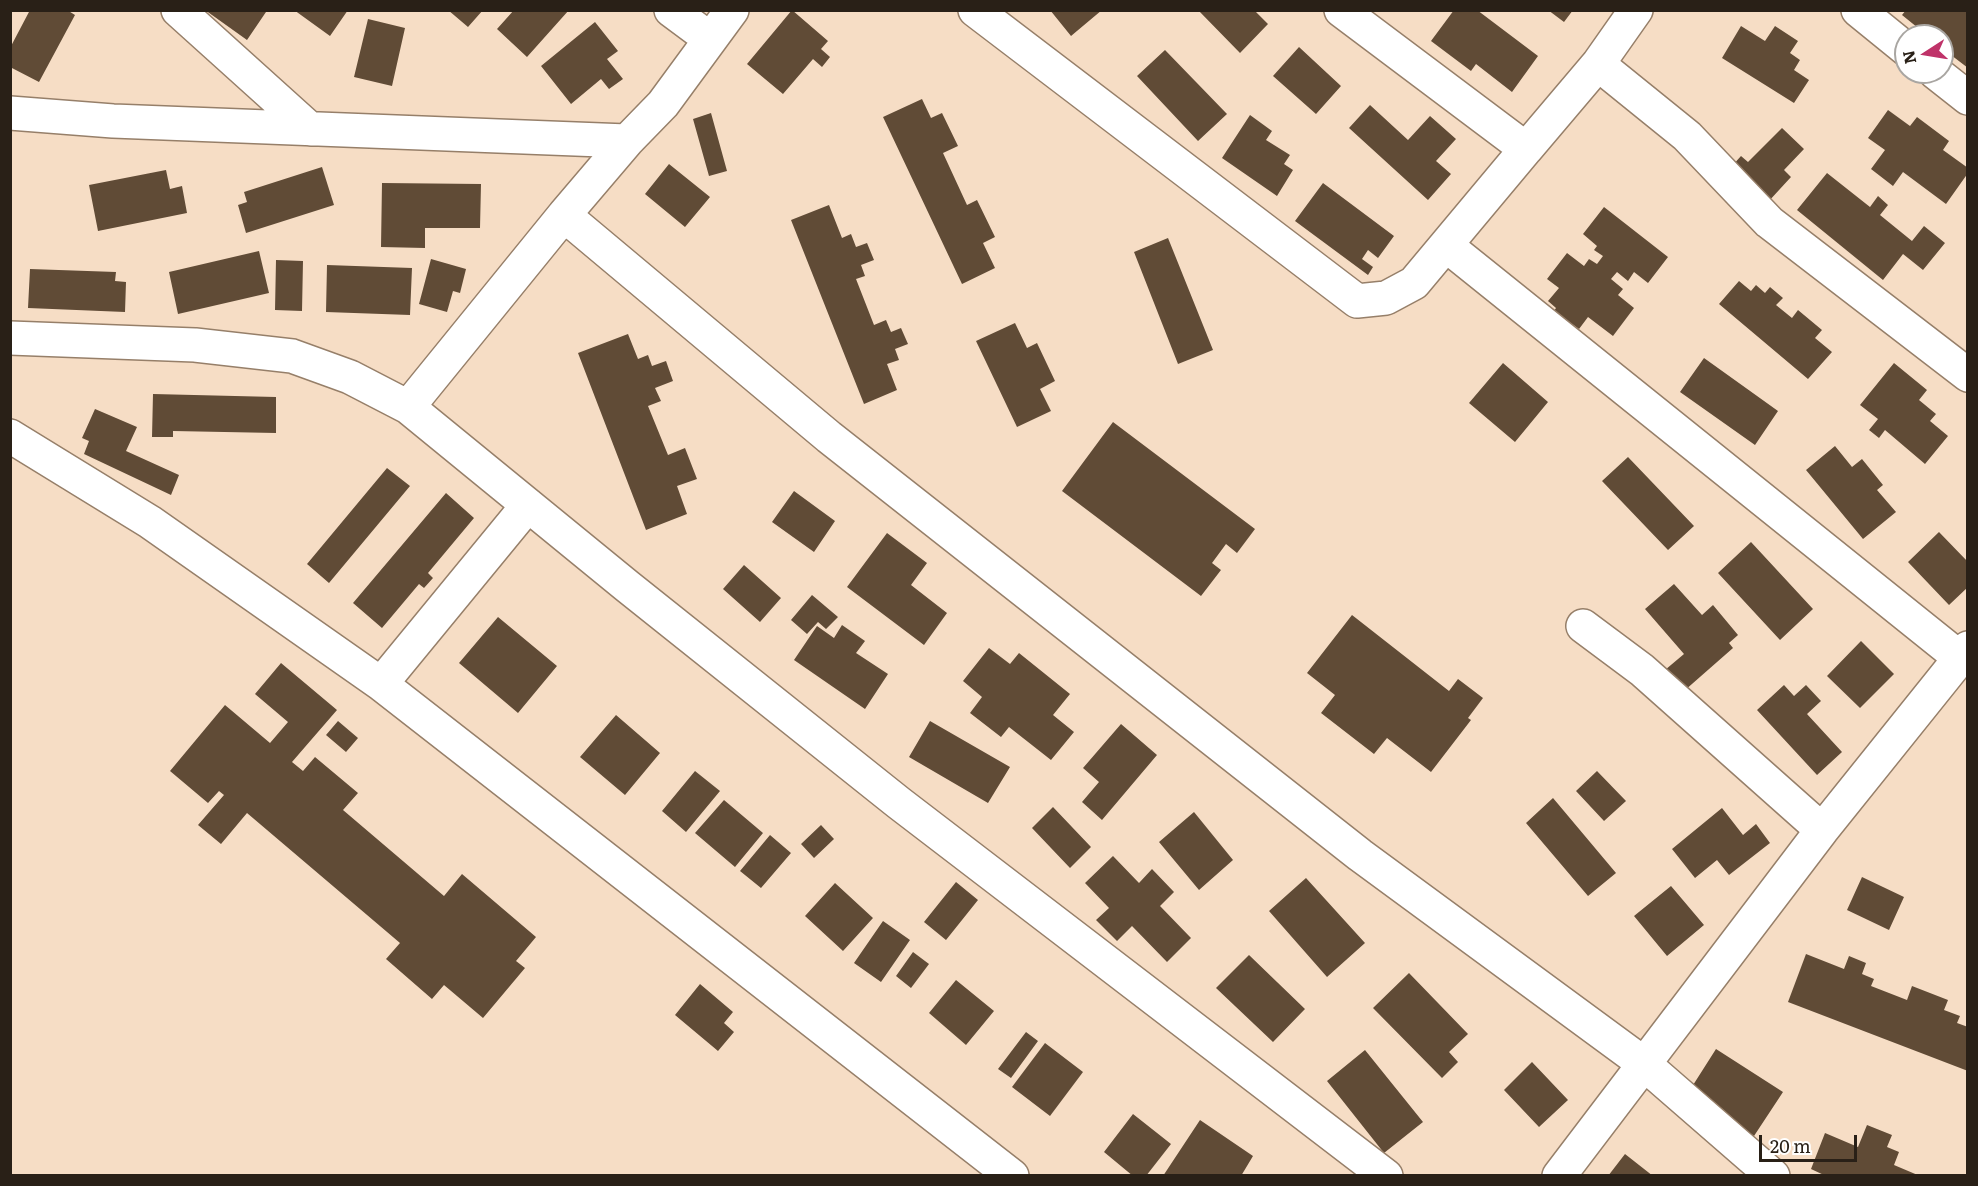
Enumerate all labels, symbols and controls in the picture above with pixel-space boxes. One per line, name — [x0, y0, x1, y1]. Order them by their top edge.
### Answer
north arrow — [1894, 24, 1954, 84]
text: N — [1895, 48, 1921, 66]
scale bar — [1762, 1123, 1860, 1161]
text: 20 m — [1770, 1132, 1811, 1159]

